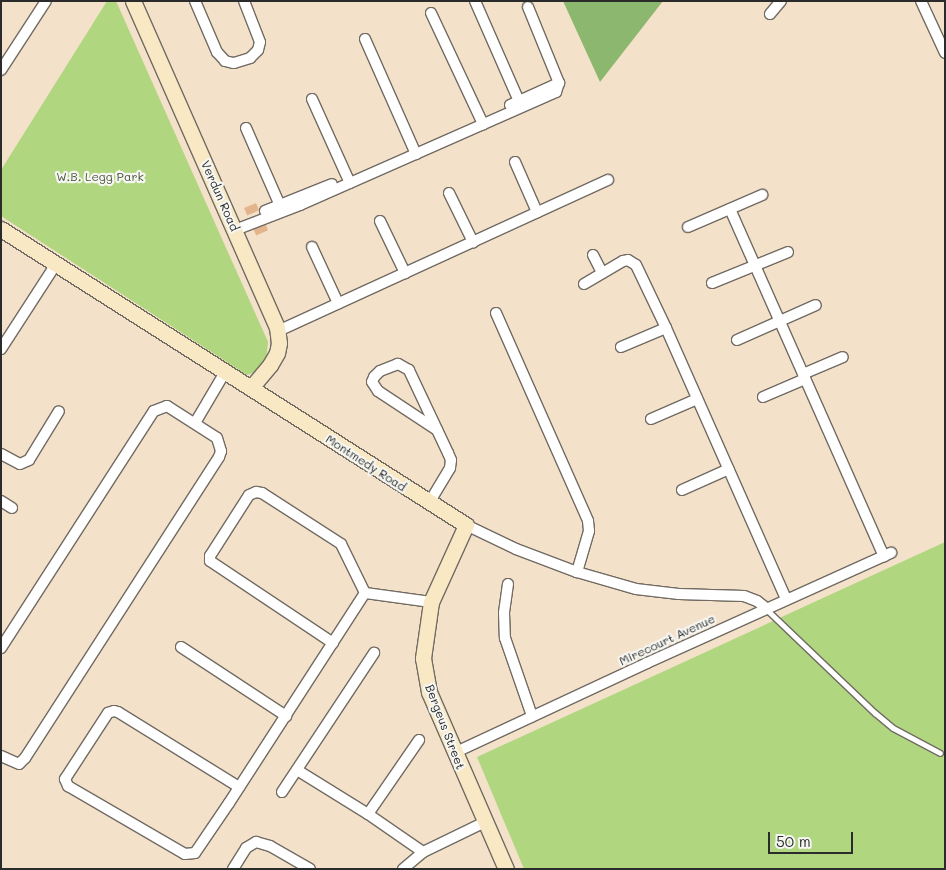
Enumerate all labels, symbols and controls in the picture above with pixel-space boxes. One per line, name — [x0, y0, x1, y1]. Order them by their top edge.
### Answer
street label: Verdun Road — [198, 158, 242, 234]
park label: W.B. Legg Park — [56, 170, 144, 184]
street label: Montmedy Road — [323, 432, 409, 494]
street label: Mirecourt Avenue — [617, 611, 717, 669]
street label: Bergeus Street — [422, 683, 468, 771]
scale bar — [771, 822, 856, 854]
text: 50 m — [776, 831, 811, 851]

